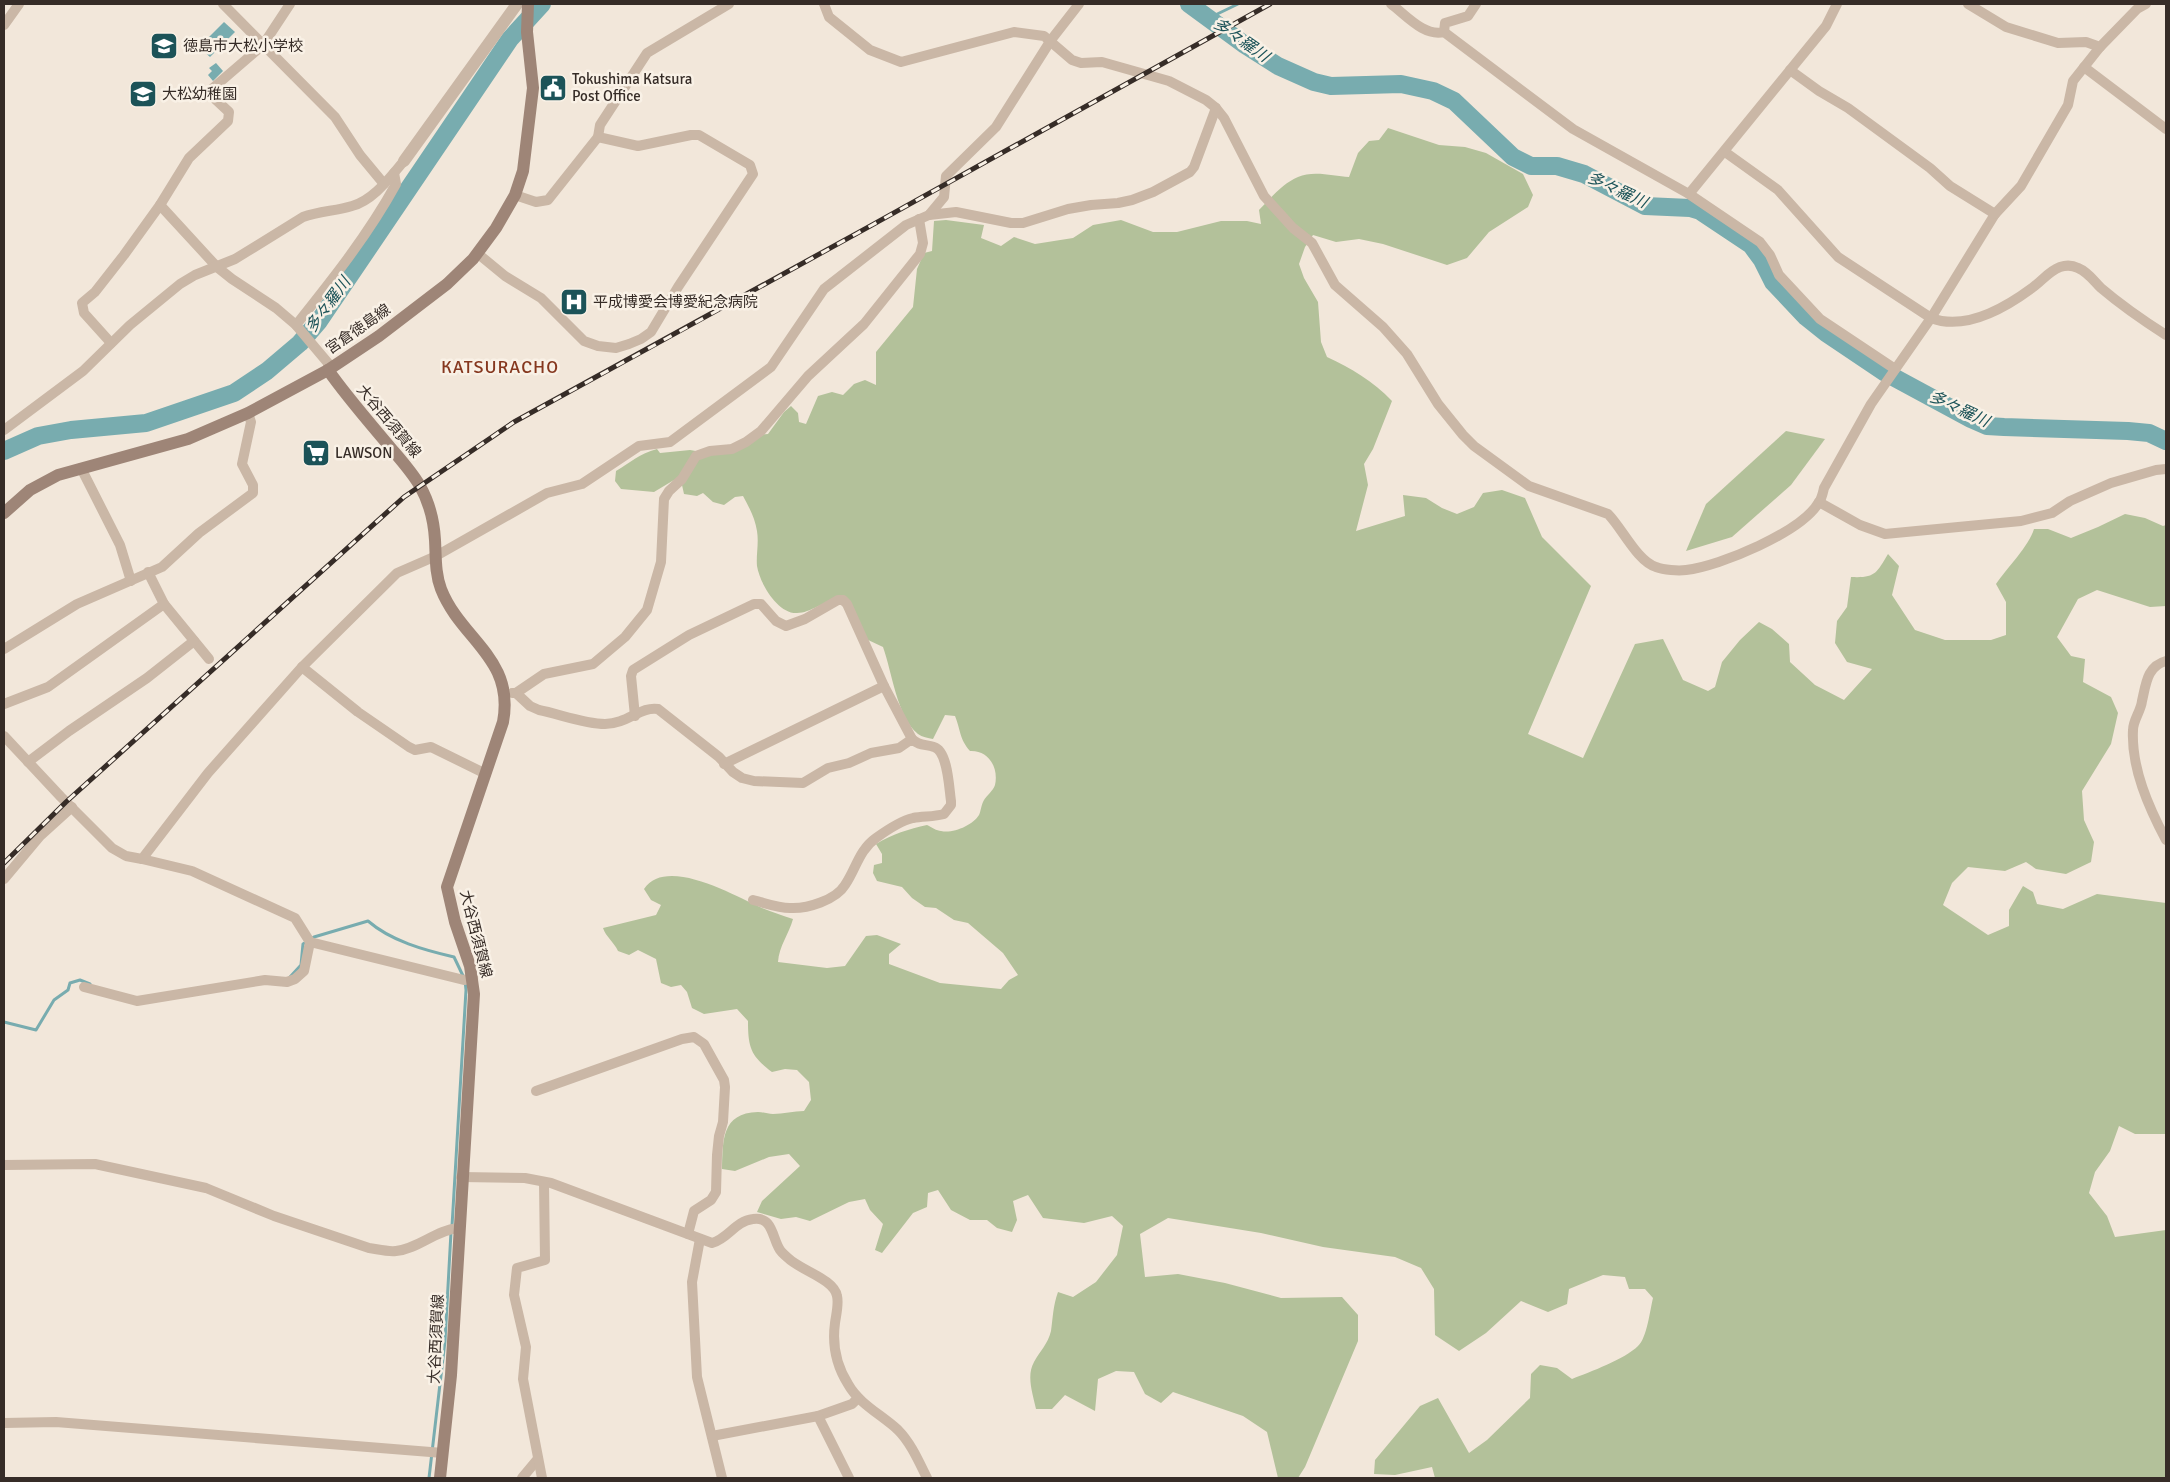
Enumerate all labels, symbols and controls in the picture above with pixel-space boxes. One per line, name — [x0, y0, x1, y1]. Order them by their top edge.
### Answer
water label: 多々羅川 — [1209, 13, 1275, 68]
school or university icon: 徳島市大松小学校 — [149, 31, 179, 61]
place label: 徳島市大松小学校 — [183, 37, 303, 55]
place label: Tokushima Katsura Post Office — [572, 70, 692, 105]
public building icon: Tokushima Katsura Post Office — [538, 73, 568, 103]
school or university icon: 大松幼稚園 — [128, 79, 158, 109]
place label: 大松幼稚園 — [162, 85, 237, 103]
water label: 多々羅川 — [1584, 167, 1652, 213]
water label: 多々羅川 — [301, 272, 356, 337]
hospital icon: 平成博愛会博愛紀念病院 — [559, 287, 589, 317]
place label: 平成博愛会博愛紀念病院 — [593, 293, 758, 311]
street label: 宮倉徳島線 — [322, 300, 394, 358]
district label: KATSURACHO — [441, 356, 559, 378]
street label: 大谷西須賀線 — [353, 381, 425, 461]
water label: 多々羅川 — [1926, 386, 1994, 432]
supermarket icon: LAWSON — [301, 438, 331, 468]
place label: LAWSON — [335, 444, 392, 462]
street label: 大谷西須賀線 — [456, 888, 496, 980]
street label: 大谷西須賀線 — [425, 1294, 447, 1384]

